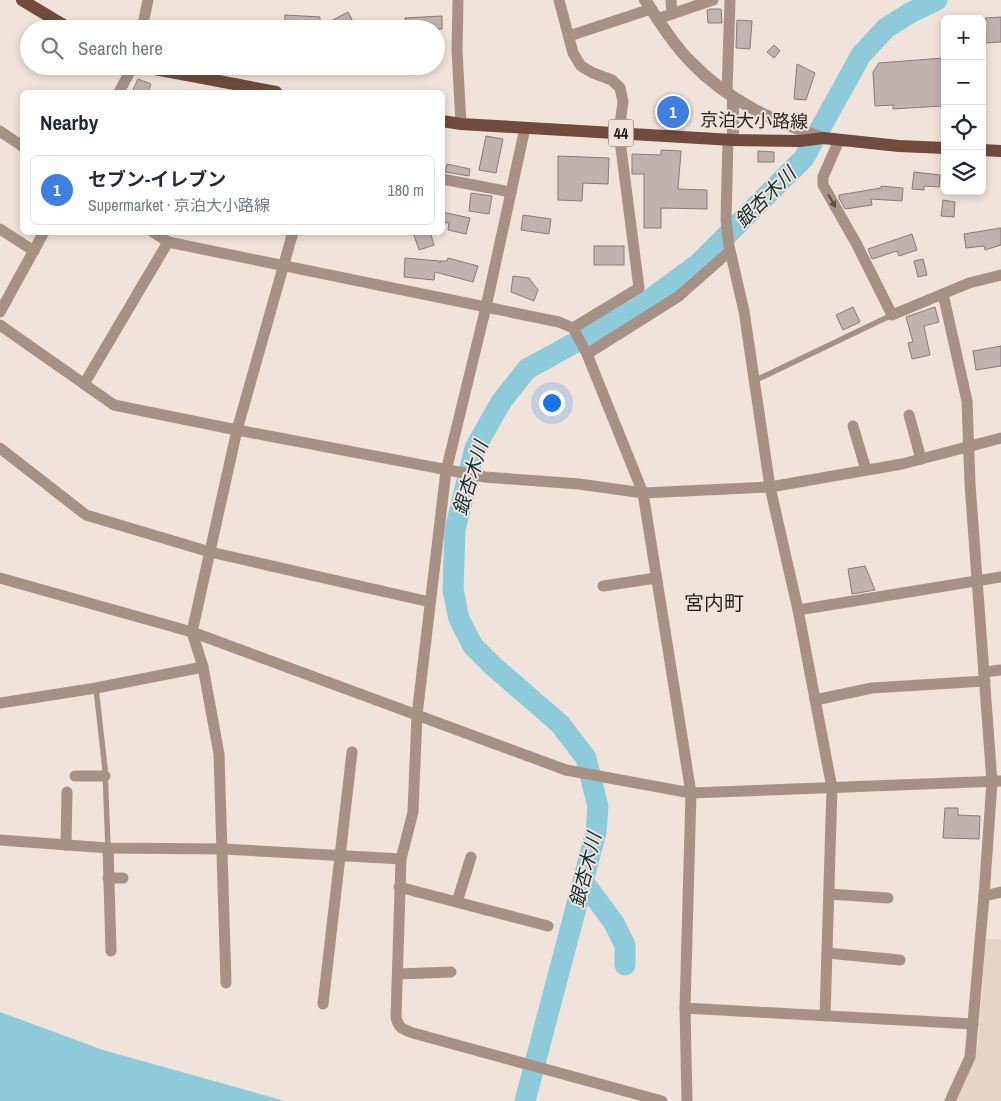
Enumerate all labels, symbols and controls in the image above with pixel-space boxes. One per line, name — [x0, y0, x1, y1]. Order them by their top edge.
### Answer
map controls — [941, 15, 986, 195]
button: + — [941, 15, 986, 60]
search box — [20, 20, 445, 75]
icon: search — [38, 34, 66, 62]
text: Search here — [78, 35, 163, 61]
button: − — [941, 60, 986, 105]
pin: 1 — [657, 93, 689, 131]
button: locate — [941, 105, 986, 150]
street label: 京泊大小路線 — [700, 107, 808, 134]
text: Nearby — [40, 108, 98, 137]
road number: 44 — [608, 120, 634, 146]
button: layers — [941, 150, 986, 195]
water label: 銀杏木川 — [729, 160, 802, 233]
text: セブン-イレブン — [88, 166, 226, 192]
text: 1 — [53, 179, 61, 201]
text: 180 m — [388, 179, 424, 201]
one-way arrow — [828, 193, 836, 208]
text: Supermarket · 京泊大小路線 — [88, 194, 270, 216]
your location — [539, 390, 565, 416]
water label: 銀杏木川 — [446, 436, 494, 518]
district label: 宮内町 — [684, 589, 744, 616]
water label: 銀杏木川 — [563, 828, 607, 910]

